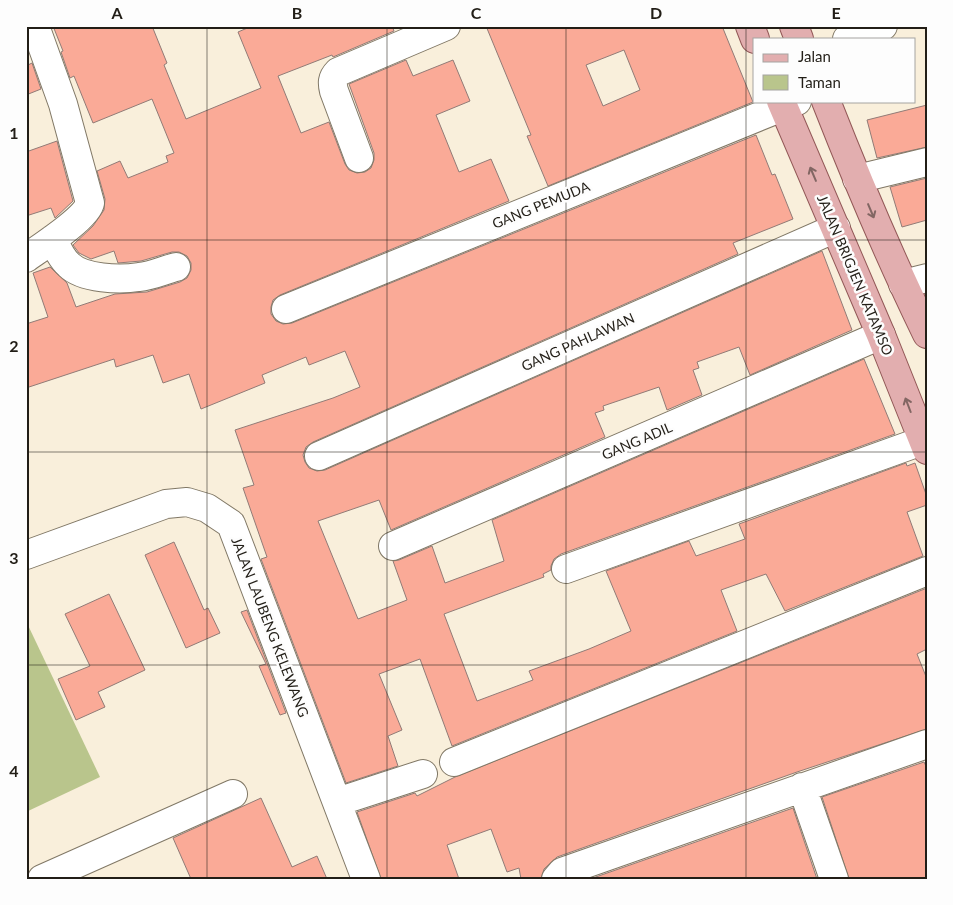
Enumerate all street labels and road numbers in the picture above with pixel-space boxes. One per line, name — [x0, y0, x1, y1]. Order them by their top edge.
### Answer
street label: GANG PEMUDA — [490, 177, 593, 232]
street label: JALAN BRIGJEN KATAMSO — [814, 192, 897, 358]
street label: GANG PAHLAWAN — [519, 309, 637, 374]
street label: GANG ADIL — [599, 418, 675, 463]
street label: JALAN LAUBENG KELEWANG — [228, 534, 313, 719]

